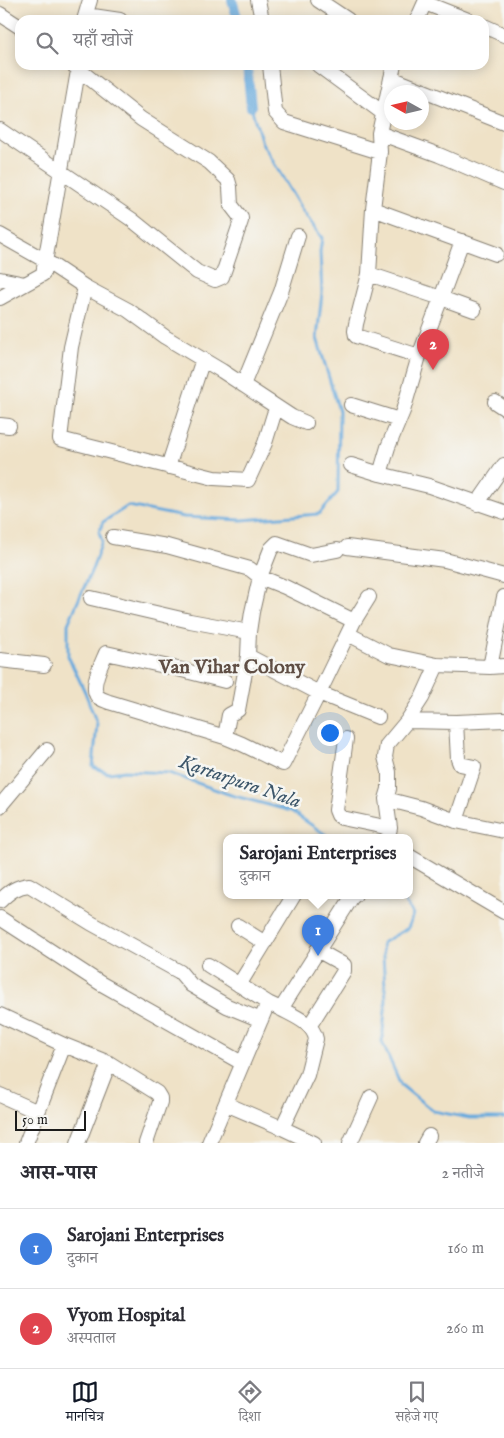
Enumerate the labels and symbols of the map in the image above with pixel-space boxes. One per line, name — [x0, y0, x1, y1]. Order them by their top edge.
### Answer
north arrow — [384, 85, 429, 130]
pin: 2 — [417, 329, 449, 370]
district label: Van Vihar Colony — [158, 655, 306, 680]
your location — [317, 720, 343, 746]
water label: Kartarpura Nala — [175, 749, 304, 814]
pin: 1 — [302, 915, 334, 956]
scale bar — [15, 1108, 86, 1131]

